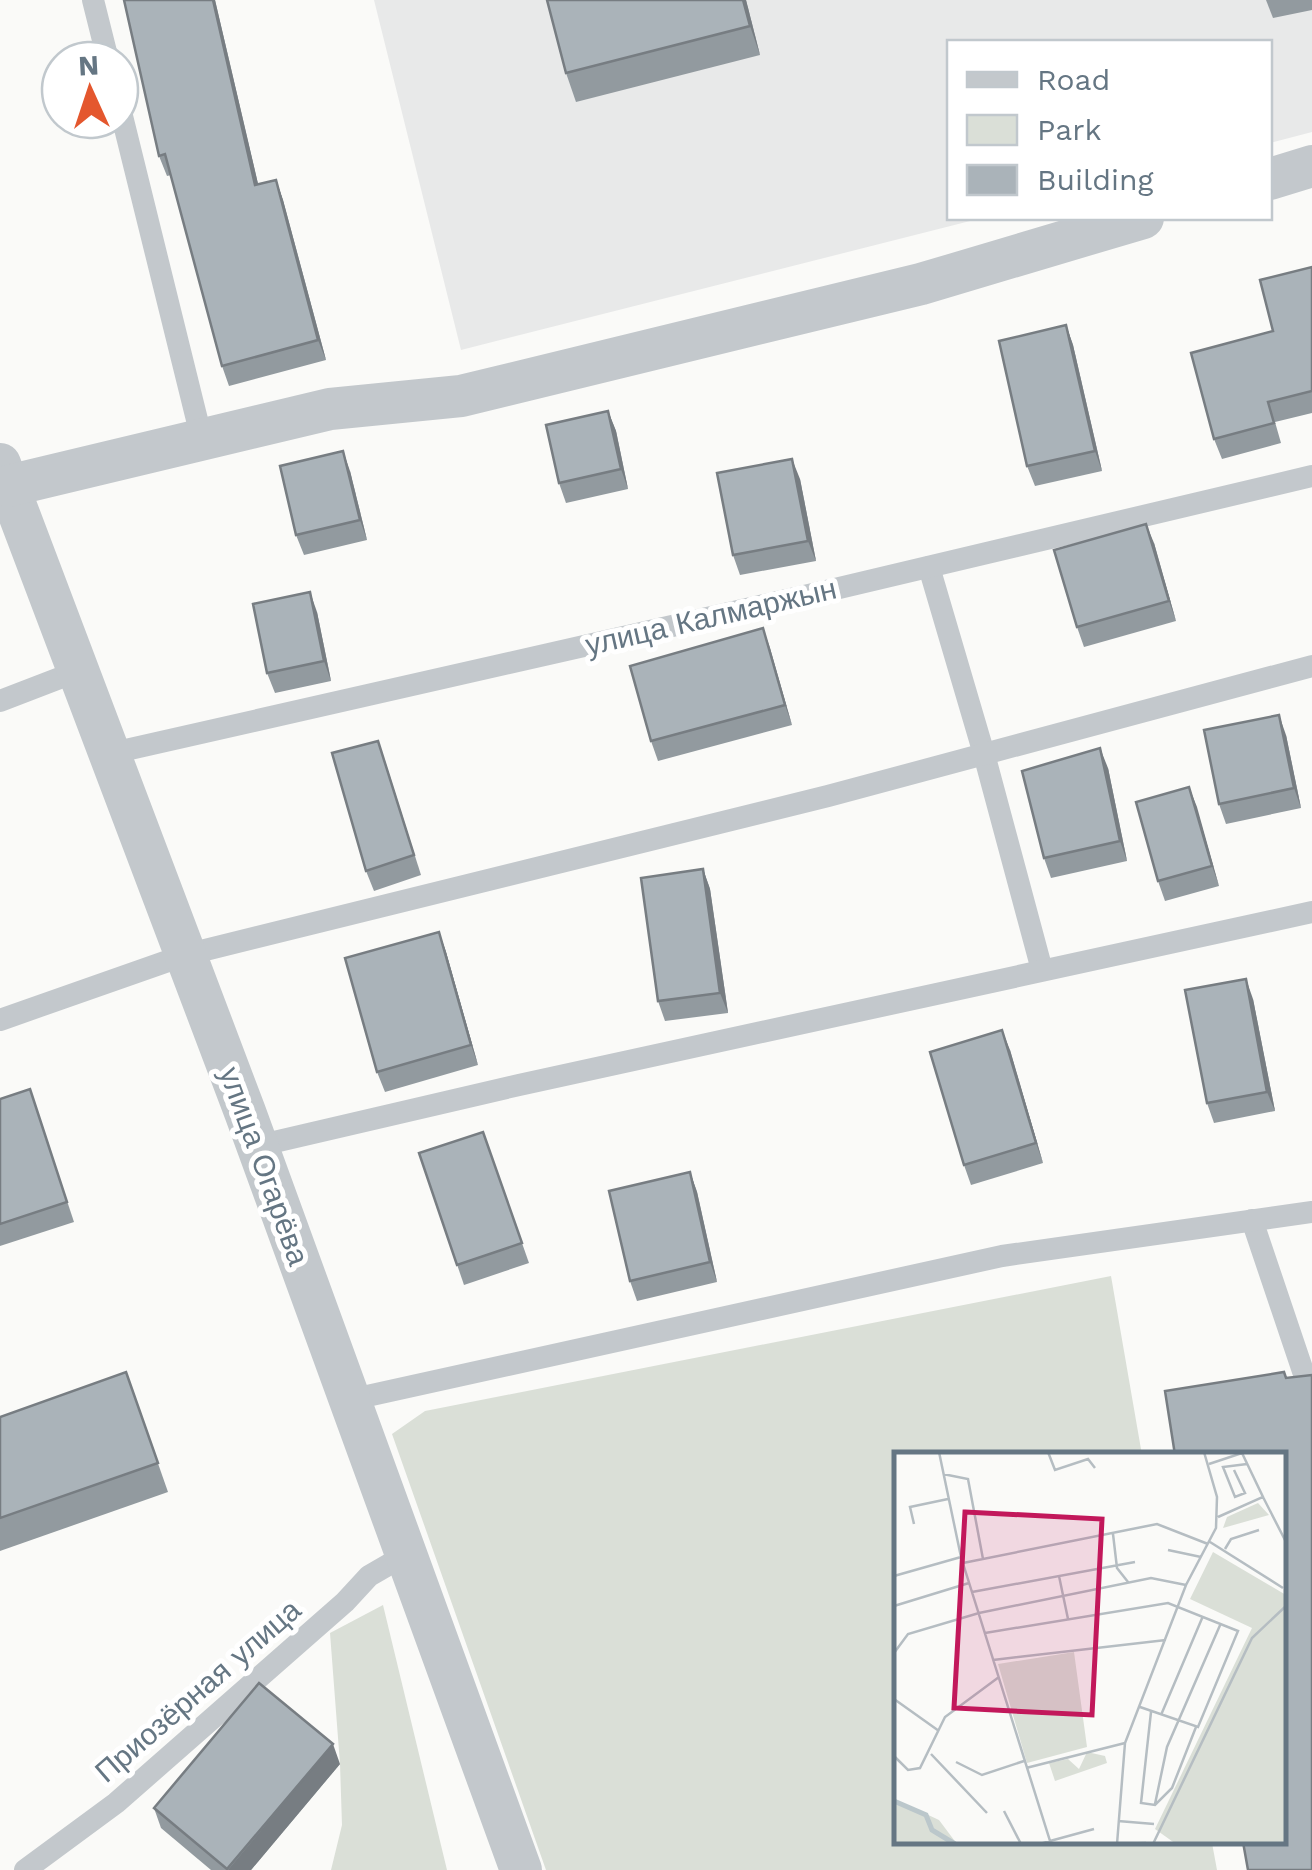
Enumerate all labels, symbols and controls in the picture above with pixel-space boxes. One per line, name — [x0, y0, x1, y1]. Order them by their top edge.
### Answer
north arrow — [40, 40, 140, 140]
legend — [947, 40, 1272, 220]
text: N — [77, 49, 100, 83]
text: Road — [1037, 62, 1110, 97]
text: Park — [1037, 112, 1102, 147]
text: Building — [1037, 162, 1154, 197]
street label: улица Калмаржын — [582, 571, 840, 662]
street label: улица Огарёва — [212, 1062, 317, 1270]
inset map — [894, 1452, 1287, 1845]
street label: Приозёрная улица — [88, 1592, 308, 1789]

